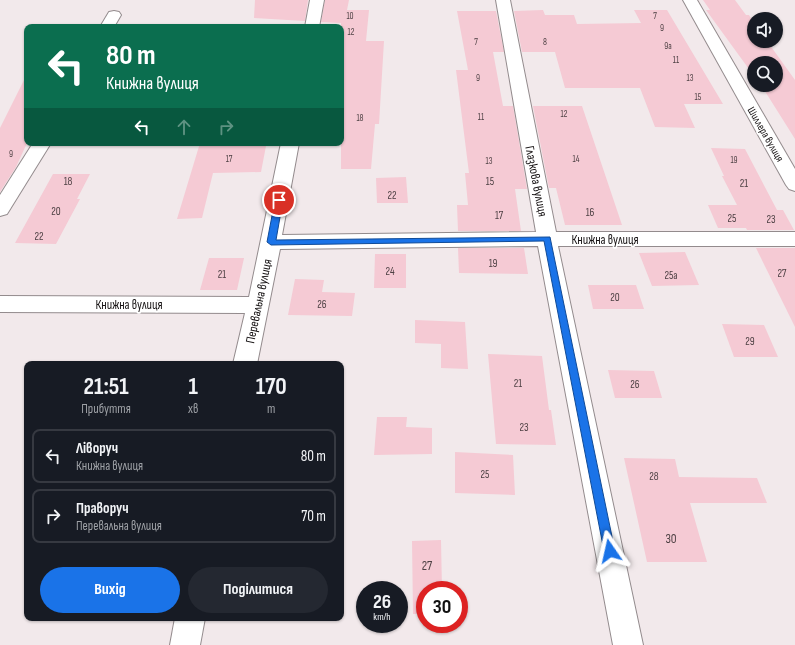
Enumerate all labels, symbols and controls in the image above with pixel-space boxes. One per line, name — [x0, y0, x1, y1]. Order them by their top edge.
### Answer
house number: 10 — [346, 11, 354, 22]
house number: 7 — [653, 11, 657, 22]
map controls — [747, 12, 783, 92]
button: sound — [747, 12, 783, 48]
house number: 9 — [660, 23, 664, 34]
house number: 12 — [348, 27, 355, 38]
house number: 7 — [474, 37, 478, 48]
house number: 8 — [543, 37, 547, 48]
text: 80 m — [106, 39, 155, 72]
icon: left — [40, 40, 92, 92]
house number: 9а — [664, 41, 672, 52]
house number: 11 — [673, 55, 680, 66]
button: search — [747, 56, 783, 92]
text: Книжна вулиця — [106, 73, 199, 94]
house number: 9 — [476, 73, 480, 84]
house number: 13 — [687, 73, 694, 84]
house number: 15 — [695, 92, 702, 103]
street label: Шиллера вулиця — [745, 105, 786, 164]
house number: 12 — [561, 109, 568, 120]
house number: 11 — [478, 112, 485, 123]
house number: 18 — [356, 113, 364, 124]
icon: left — [131, 116, 153, 138]
icon: ahead — [173, 116, 195, 138]
icon: right — [215, 116, 237, 138]
street label: Глазкова вулиця — [521, 144, 551, 218]
house number: 9 — [9, 149, 13, 160]
house number: 17 — [226, 154, 233, 165]
house number: 14 — [573, 154, 580, 165]
house number: 19 — [730, 155, 738, 166]
house number: 13 — [486, 156, 493, 167]
house number: 18 — [64, 175, 73, 188]
house number: 15 — [486, 175, 494, 188]
house number: 21 — [740, 177, 748, 190]
pin — [262, 183, 296, 217]
icon: arrive — [268, 189, 290, 211]
house number: 22 — [387, 189, 397, 202]
house number: 20 — [51, 205, 61, 218]
house number: 16 — [586, 206, 595, 219]
house number: 17 — [495, 209, 504, 222]
house number: 25 — [728, 212, 736, 225]
house number: 23 — [766, 213, 776, 226]
house number: 22 — [34, 230, 44, 243]
street label: Книжна вулиця — [571, 232, 639, 248]
house number: 19 — [489, 257, 497, 270]
street label: Перевальна вулиця — [242, 258, 276, 345]
house number: 24 — [385, 265, 395, 278]
house number: 27 — [778, 267, 787, 280]
house number: 21 — [218, 268, 226, 281]
house number: 25а — [664, 269, 678, 282]
house number: 20 — [610, 291, 620, 304]
street label: Книжна вулиця — [95, 297, 163, 313]
house number: 26 — [317, 298, 327, 311]
house number: 29 — [745, 335, 755, 348]
text: 21:51 — [83, 372, 129, 401]
text: 1 — [189, 372, 198, 401]
text: 170 — [256, 372, 287, 401]
house number: 21 — [514, 377, 522, 390]
house number: 26 — [630, 378, 640, 391]
text: Прибуття — [81, 401, 131, 417]
text: хв — [188, 401, 198, 417]
text: m — [267, 401, 275, 417]
house number: 23 — [519, 421, 529, 434]
text: Ліворуч — [76, 439, 118, 458]
icon: left — [42, 445, 64, 467]
text: 80 m — [301, 447, 326, 466]
text: Книжна вулиця — [76, 458, 143, 474]
house number: 25 — [481, 468, 489, 481]
house number: 28 — [649, 470, 659, 483]
text: Праворуч — [76, 499, 129, 518]
icon: right — [42, 505, 64, 527]
text: 70 m — [301, 507, 326, 526]
text: Перевальна вулиця — [76, 518, 162, 534]
position arrow — [589, 530, 631, 572]
house number: 30 — [665, 531, 677, 547]
house number: 27 — [422, 558, 433, 574]
button: Вихід — [40, 567, 180, 613]
button: Поділитися — [188, 567, 328, 613]
speed limit sign: 30 — [416, 581, 468, 633]
text: 26 — [373, 590, 391, 614]
text: km/h — [373, 611, 391, 623]

